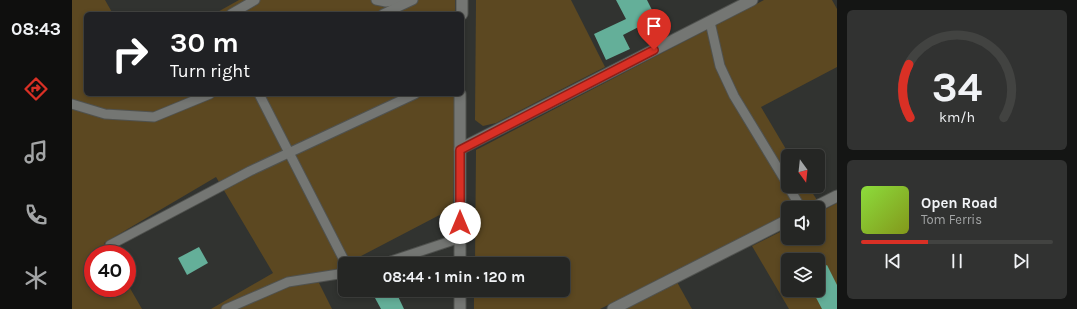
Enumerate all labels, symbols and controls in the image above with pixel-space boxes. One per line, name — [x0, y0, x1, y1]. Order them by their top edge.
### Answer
pin — [637, 9, 671, 50]
icon: arrive — [643, 15, 665, 37]
text: 08:43 — [11, 18, 61, 40]
text: 30 m — [170, 26, 239, 59]
icon: right — [104, 28, 156, 80]
text: Turn right — [170, 60, 250, 82]
text: 34 — [932, 63, 983, 111]
icon: directions — [22, 75, 50, 103]
text: km/h — [939, 108, 975, 125]
icon: music — [22, 138, 50, 166]
north arrow — [781, 149, 825, 193]
map controls — [781, 149, 825, 297]
text: Open Road — [921, 194, 998, 212]
icon: phone — [22, 201, 50, 229]
button: sound — [781, 201, 825, 245]
position arrow — [439, 202, 481, 244]
text: Tom Ferris — [921, 212, 982, 227]
speed limit sign: 40 — [84, 245, 136, 297]
icon: previous — [882, 250, 904, 272]
icon: pause — [946, 250, 968, 272]
icon: next — [1010, 250, 1032, 272]
button: layers — [781, 253, 825, 297]
icon: climate — [22, 264, 50, 292]
text: 08:44 · 1 min · 120 m — [383, 268, 525, 286]

